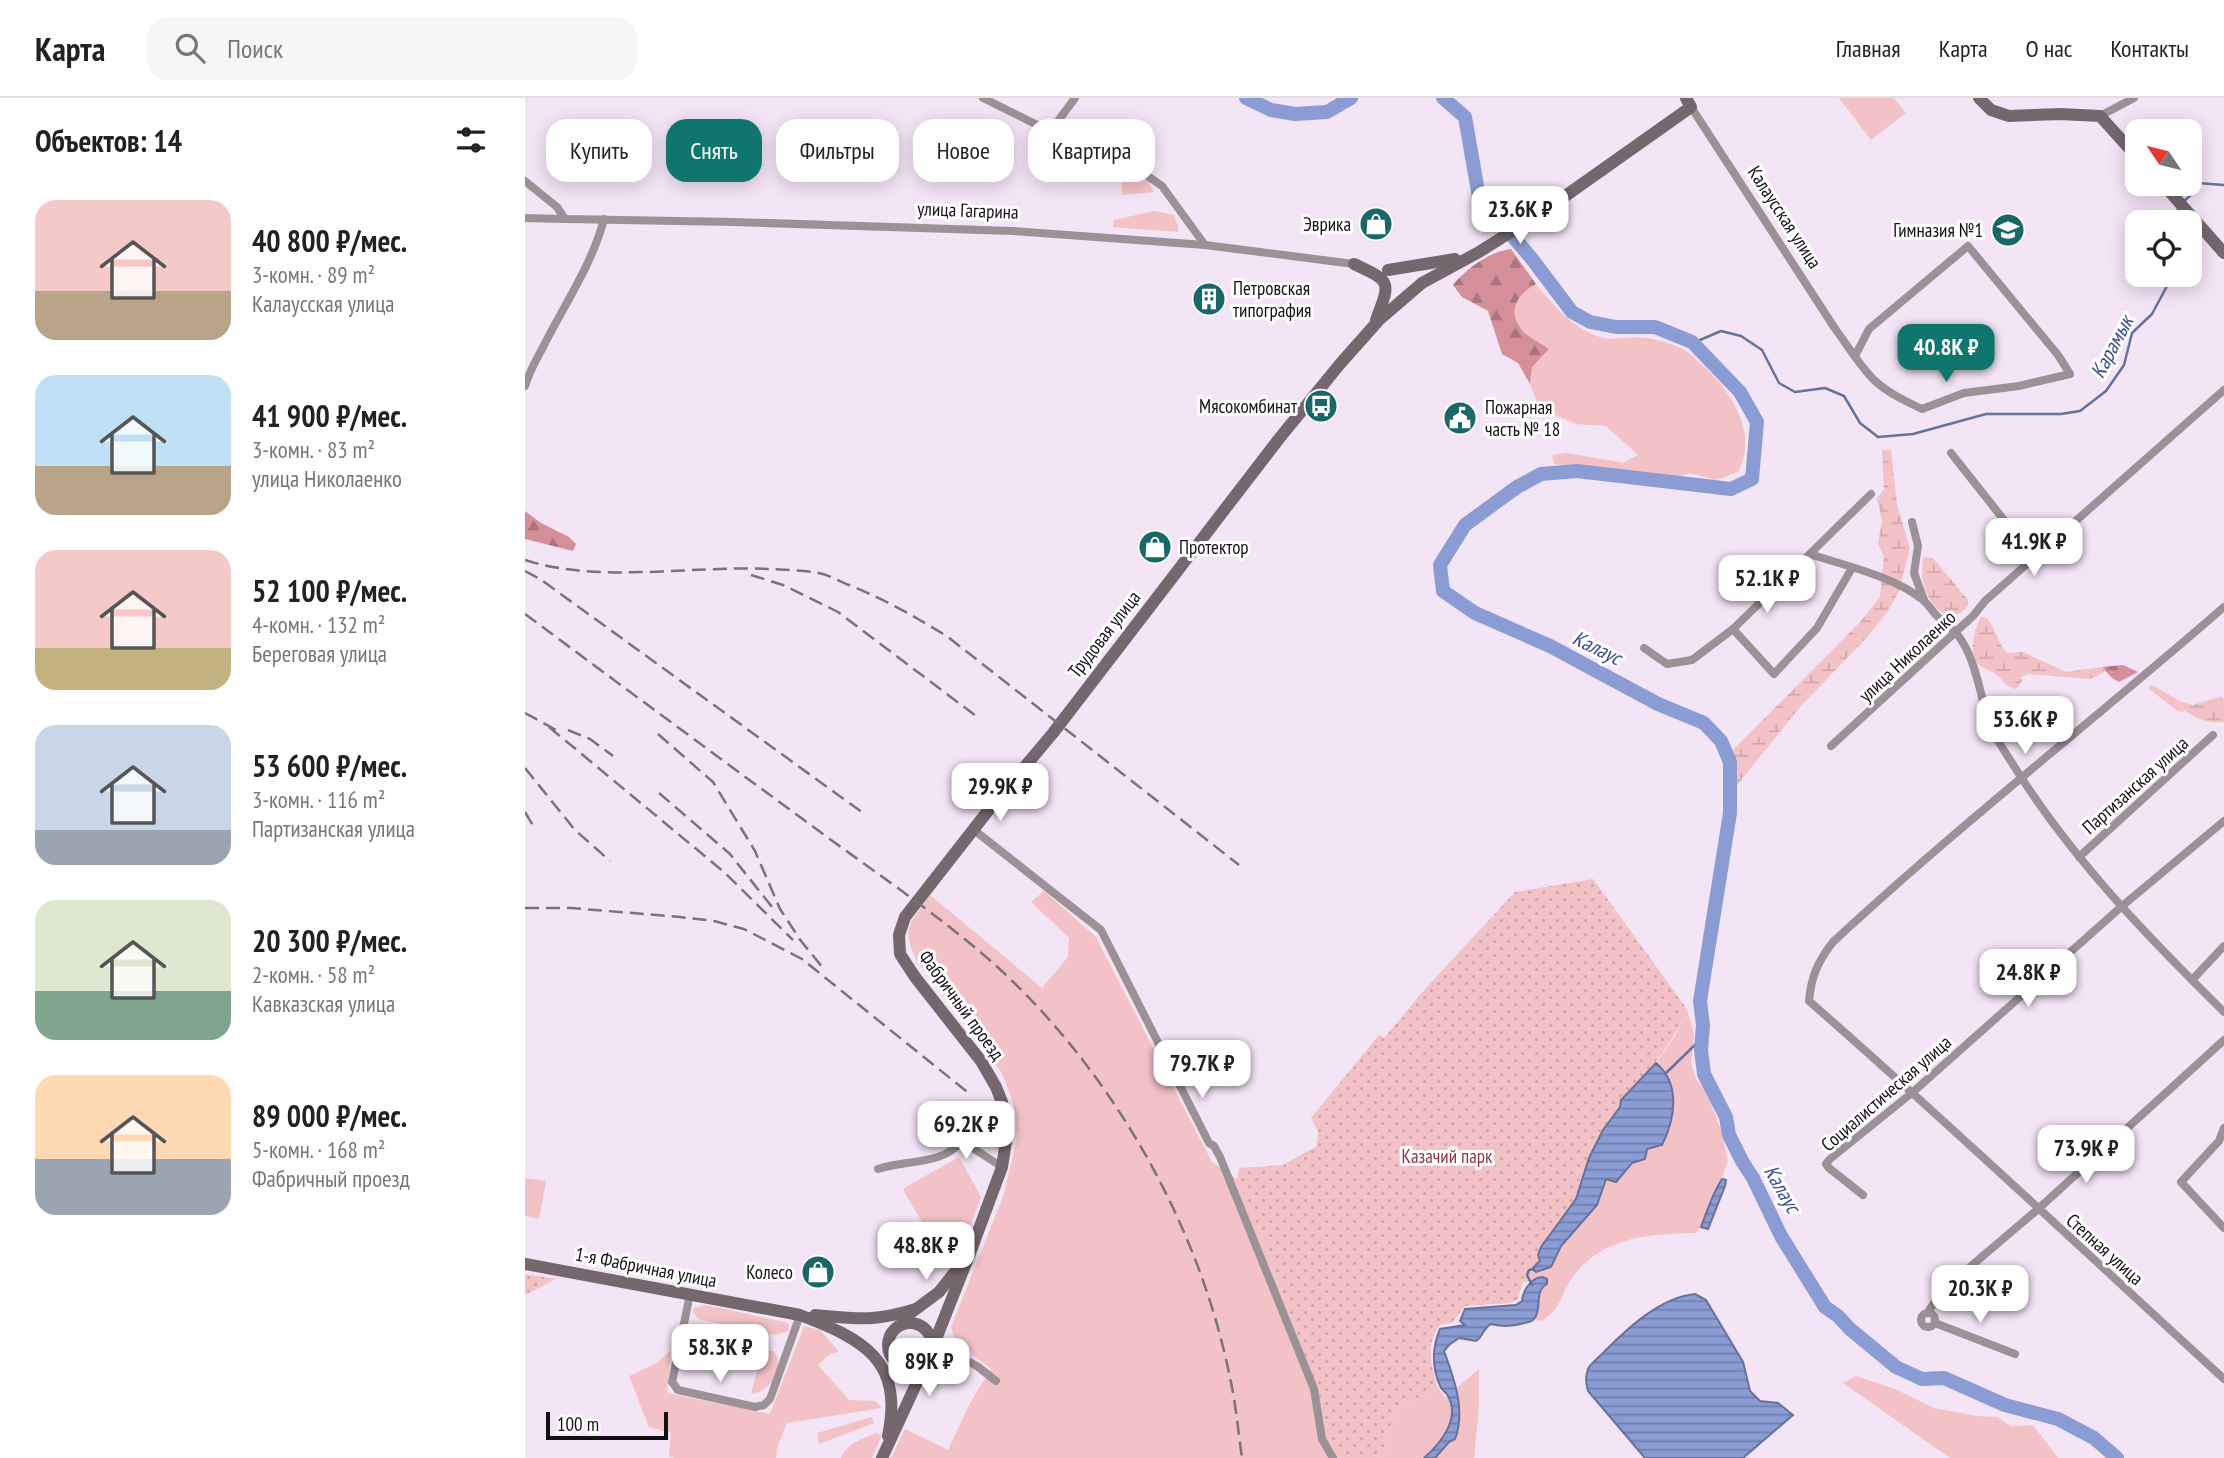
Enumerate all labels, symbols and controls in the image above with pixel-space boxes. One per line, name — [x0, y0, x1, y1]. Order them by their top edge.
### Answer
search box — [147, 17, 637, 80]
text: Карта — [35, 27, 105, 70]
icon: search — [171, 29, 209, 67]
text: Поиск — [227, 32, 283, 65]
text: Главная — [1836, 33, 1901, 64]
text: Карта — [1939, 33, 1988, 64]
text: О нас — [2026, 33, 2072, 64]
text: Контакты — [2110, 33, 2189, 64]
chip: Купить — [546, 119, 652, 182]
chip: Снять — [666, 119, 762, 182]
chip: Фильтры — [776, 119, 899, 182]
chip: Новое — [913, 119, 1014, 182]
chip: Квартира — [1028, 119, 1155, 182]
north arrow — [2125, 119, 2201, 196]
map controls — [2125, 119, 2202, 287]
text: Объектов: 14 — [35, 121, 182, 160]
icon: filters — [452, 121, 490, 159]
street label: Калаусская улица — [1743, 161, 1827, 273]
pin: 23.6K ₽ — [1455, 186, 1585, 246]
text: 23.6K ₽ — [1488, 194, 1552, 223]
street label: улица Гагарина — [917, 196, 1019, 224]
shop icon: Эврика — [1357, 205, 1395, 243]
button: locate — [2125, 210, 2202, 287]
school or university icon: Гимназия №1 — [1989, 211, 2027, 249]
place label: Эврика — [1303, 212, 1351, 236]
place label: Гимназия №1 — [1893, 218, 1983, 242]
text: 40 800 ₽/мес. — [252, 221, 407, 260]
icon: home — [91, 228, 175, 312]
text: 3-комн. · 89 m² — [252, 260, 375, 289]
place label: Петровская типография — [1233, 276, 1311, 322]
building icon: Петровская типография — [1190, 280, 1228, 318]
text: Калаусская улица — [252, 289, 395, 318]
water label: Карамык — [2084, 308, 2140, 383]
pin: 40.8K ₽ — [1881, 324, 2011, 384]
text: 40.8K ₽ — [1914, 332, 1978, 361]
bus stop icon: Мясокомбинат — [1302, 387, 1340, 425]
place label: Мясокомбинат — [1199, 394, 1298, 418]
place label: Пожарная часть № 18 — [1485, 395, 1560, 441]
text: 41 900 ₽/мес. — [252, 396, 407, 435]
public building icon: Пожарная часть № 18 — [1441, 399, 1479, 437]
icon: home — [91, 403, 175, 487]
text: 3-комн. · 83 m² — [252, 435, 375, 464]
text: улица Николаенко — [252, 464, 402, 493]
pin: 41.9K ₽ — [1969, 518, 2099, 578]
text: 41.9K ₽ — [2002, 526, 2066, 555]
shop icon: Протектор — [1136, 528, 1174, 566]
place label: Протектор — [1179, 535, 1249, 559]
pin: 52.1K ₽ — [1702, 556, 1832, 615]
text: 52.1K ₽ — [1735, 563, 1799, 592]
text: 52 100 ₽/мес. — [252, 571, 407, 610]
icon: home — [91, 578, 175, 662]
street label: Трудовая улица — [1063, 586, 1145, 682]
street label: улица Николаенко — [1854, 605, 1960, 707]
text: 4-комн. · 132 m² — [252, 610, 385, 639]
water label: Калаус — [1568, 624, 1628, 672]
text: Береговая улица — [252, 639, 387, 668]
pin: 53.6K ₽ — [1960, 696, 2090, 756]
text: 53.6K ₽ — [1993, 704, 2057, 733]
street label: Партизанская улица — [2077, 731, 2193, 839]
text: 53 600 ₽/мес. — [252, 746, 407, 785]
icon: home — [91, 753, 175, 837]
pin: 29.9K ₽ — [935, 764, 1065, 823]
text: 29.9K ₽ — [968, 771, 1032, 800]
text: 3-комн. · 116 m² — [252, 785, 385, 814]
text: Партизанская улица — [252, 814, 415, 843]
text: 20 300 ₽/мес. — [252, 921, 407, 960]
icon: home — [91, 928, 175, 1012]
street label: Фабричный проезд — [914, 945, 1010, 1065]
pin: 24.8K ₽ — [1963, 950, 2093, 1009]
text: 24.8K ₽ — [1996, 957, 2060, 986]
text: 2-комн. · 58 m² — [252, 960, 375, 989]
text: Кавказская улица — [252, 989, 395, 1018]
street label: Социалистическая улица — [1816, 1030, 1956, 1156]
pin: 79.7K ₽ — [1137, 1040, 1267, 1100]
text: 79.7K ₽ — [1170, 1048, 1234, 1077]
text: 89 000 ₽/мес. — [252, 1096, 407, 1135]
pin: 69.2K ₽ — [901, 1102, 1031, 1161]
icon: home — [91, 1103, 175, 1187]
text: 69.2K ₽ — [934, 1109, 998, 1138]
pin: 73.9K ₽ — [2021, 1126, 2151, 1185]
text: 73.9K ₽ — [2054, 1133, 2118, 1162]
text: 5-комн. · 168 m² — [252, 1135, 385, 1164]
park label: Казачий парк — [1402, 1144, 1493, 1168]
water label: Калаус — [1758, 1160, 1808, 1220]
text: Фабричный проезд — [252, 1164, 410, 1193]
street label: Степная улица — [2061, 1208, 2149, 1290]
pin: 48.8K ₽ — [861, 1222, 991, 1282]
text: 48.8K ₽ — [894, 1230, 958, 1259]
street label: 1-я Фабричная улица — [573, 1242, 719, 1292]
shop icon: Колесо — [799, 1253, 837, 1291]
place label: Колесо — [746, 1260, 793, 1284]
pin: 20.3K ₽ — [1915, 1266, 2045, 1325]
text: 20.3K ₽ — [1948, 1273, 2012, 1302]
pin: 58.3K ₽ — [655, 1324, 785, 1384]
text: 58.3K ₽ — [688, 1332, 752, 1361]
pin: 89K ₽ — [880, 1338, 978, 1398]
text: 89K ₽ — [904, 1346, 954, 1375]
scale bar — [546, 1409, 669, 1441]
text: 100 m — [557, 1412, 599, 1436]

